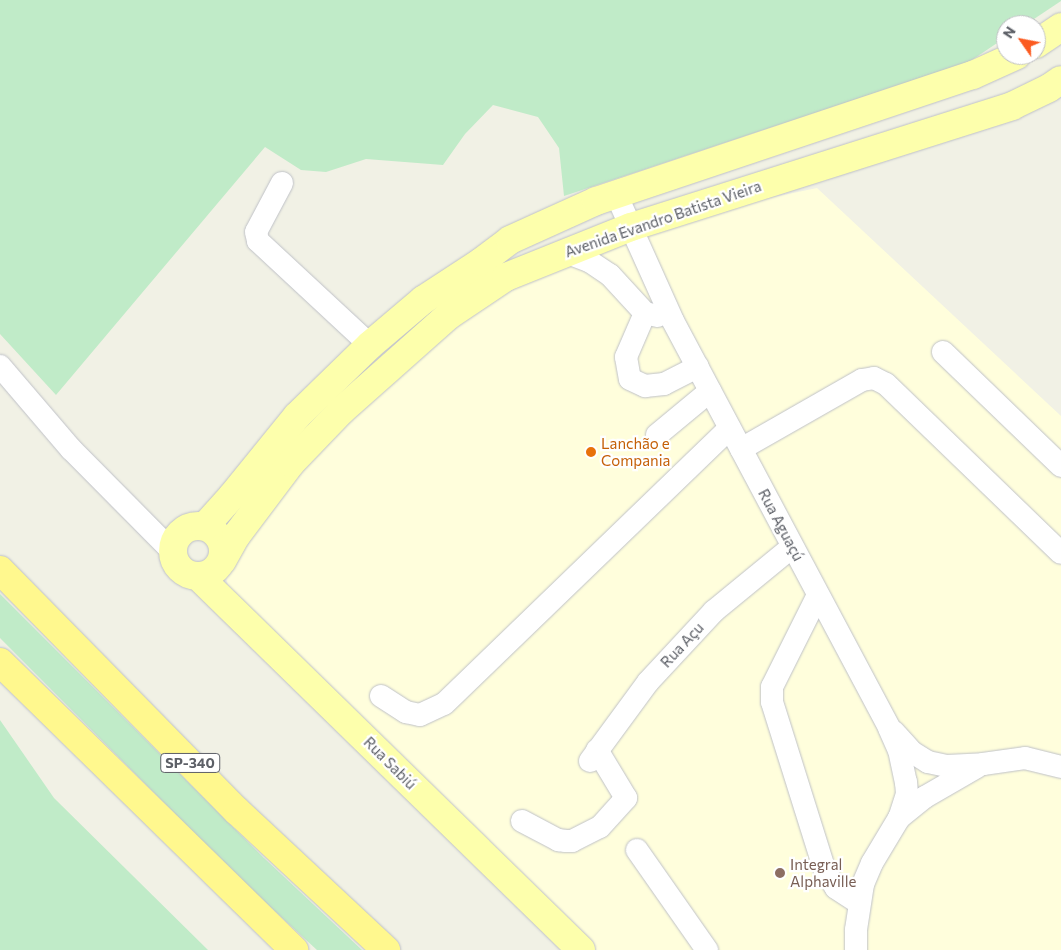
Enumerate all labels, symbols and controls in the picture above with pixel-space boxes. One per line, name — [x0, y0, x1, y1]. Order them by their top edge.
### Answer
north arrow — [996, 15, 1046, 65]
text: N — [999, 23, 1019, 41]
street label: Avenida Evandro Batista Vieira — [562, 177, 764, 261]
place label: Lanchão e Compania — [601, 434, 670, 469]
marker: Lanchão e Compania — [585, 446, 597, 458]
street label: Rua Aguaçú — [754, 486, 808, 564]
street label: Rua Açu — [657, 619, 707, 671]
street label: Rua Sabiú — [360, 733, 420, 793]
road number: SP-340 — [160, 751, 220, 774]
place label: Integral Alphaville — [790, 855, 856, 890]
marker: Integral Alphaville — [774, 867, 786, 879]

